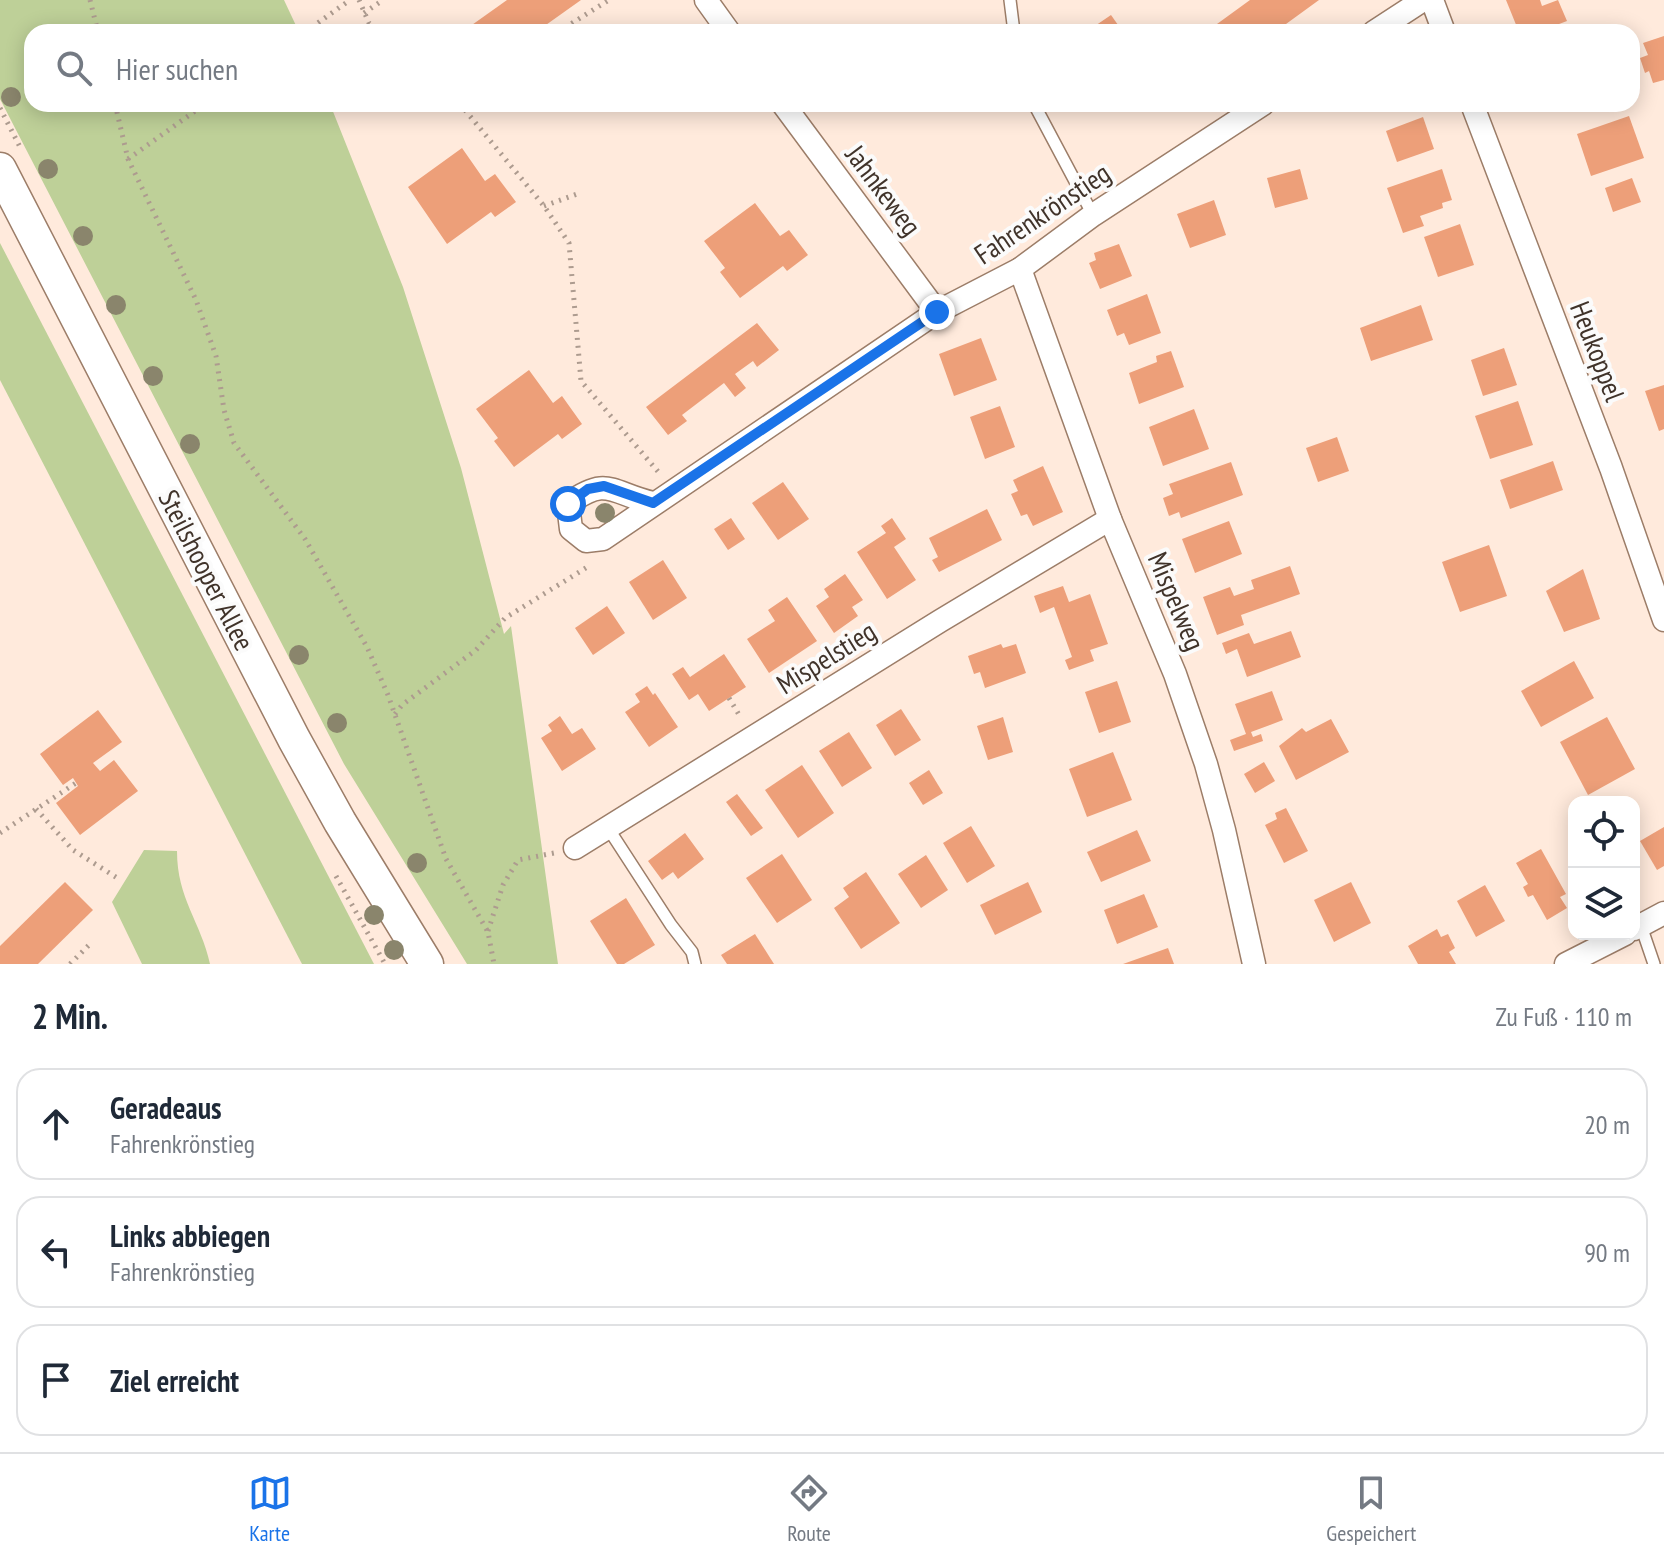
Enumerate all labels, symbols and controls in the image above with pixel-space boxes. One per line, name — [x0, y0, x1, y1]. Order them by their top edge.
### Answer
search box — [24, 24, 1640, 112]
icon: search — [52, 46, 96, 90]
text: Hier suchen — [116, 49, 238, 88]
street label: Jahnkeweg — [837, 136, 930, 243]
street label: Fahrenkrönstieg — [967, 154, 1117, 272]
route end — [919, 294, 955, 330]
street label: Heukoppel — [1562, 296, 1634, 407]
street label: Steilshooper Allee — [151, 483, 263, 657]
route start — [550, 486, 586, 522]
street label: Mispelweg — [1140, 546, 1214, 656]
street label: Mispelstieg — [769, 612, 883, 702]
map controls — [1568, 796, 1640, 940]
button: locate — [1568, 796, 1640, 868]
button: layers — [1568, 868, 1640, 940]
text: 2 Min. — [32, 994, 108, 1038]
text: Zu Fuß · 110 m — [1495, 1000, 1632, 1033]
text: Geradeaus — [110, 1088, 222, 1127]
icon: ahead — [34, 1102, 78, 1146]
text: 20 m — [1584, 1108, 1630, 1141]
text: Fahrenkrönstieg — [110, 1127, 255, 1160]
text: Links abbiegen — [110, 1216, 270, 1255]
icon: left — [34, 1230, 78, 1274]
text: 90 m — [1584, 1236, 1630, 1269]
text: Fahrenkrönstieg — [110, 1255, 255, 1288]
icon: arrive — [34, 1358, 78, 1402]
text: Ziel erreicht — [110, 1361, 239, 1400]
tab: Karte — [248, 1471, 292, 1547]
tab: Route — [787, 1471, 831, 1547]
tab: Gespeichert — [1326, 1471, 1416, 1547]

